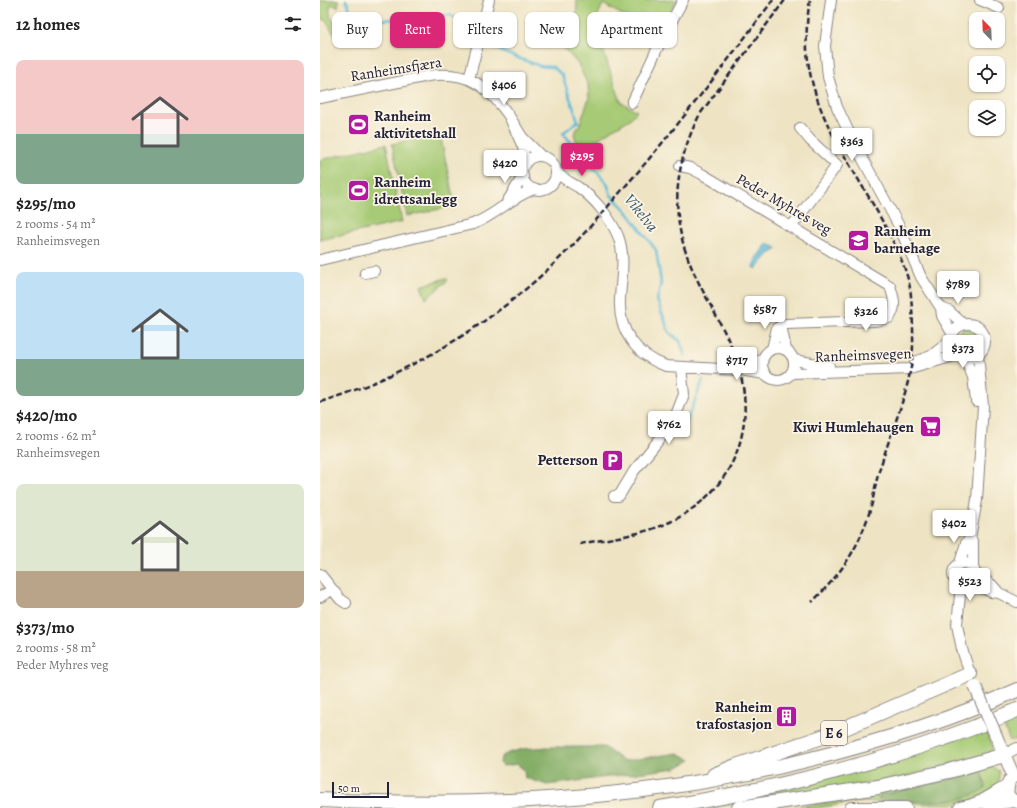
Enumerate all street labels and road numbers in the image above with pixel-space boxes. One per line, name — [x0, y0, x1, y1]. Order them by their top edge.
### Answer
street label: Ranheimsfjæra — [349, 52, 443, 86]
street label: Peder Myhres veg — [733, 169, 836, 240]
street label: Ranheimsvegen — [814, 343, 912, 367]
road number: E 6 — [821, 721, 847, 745]

